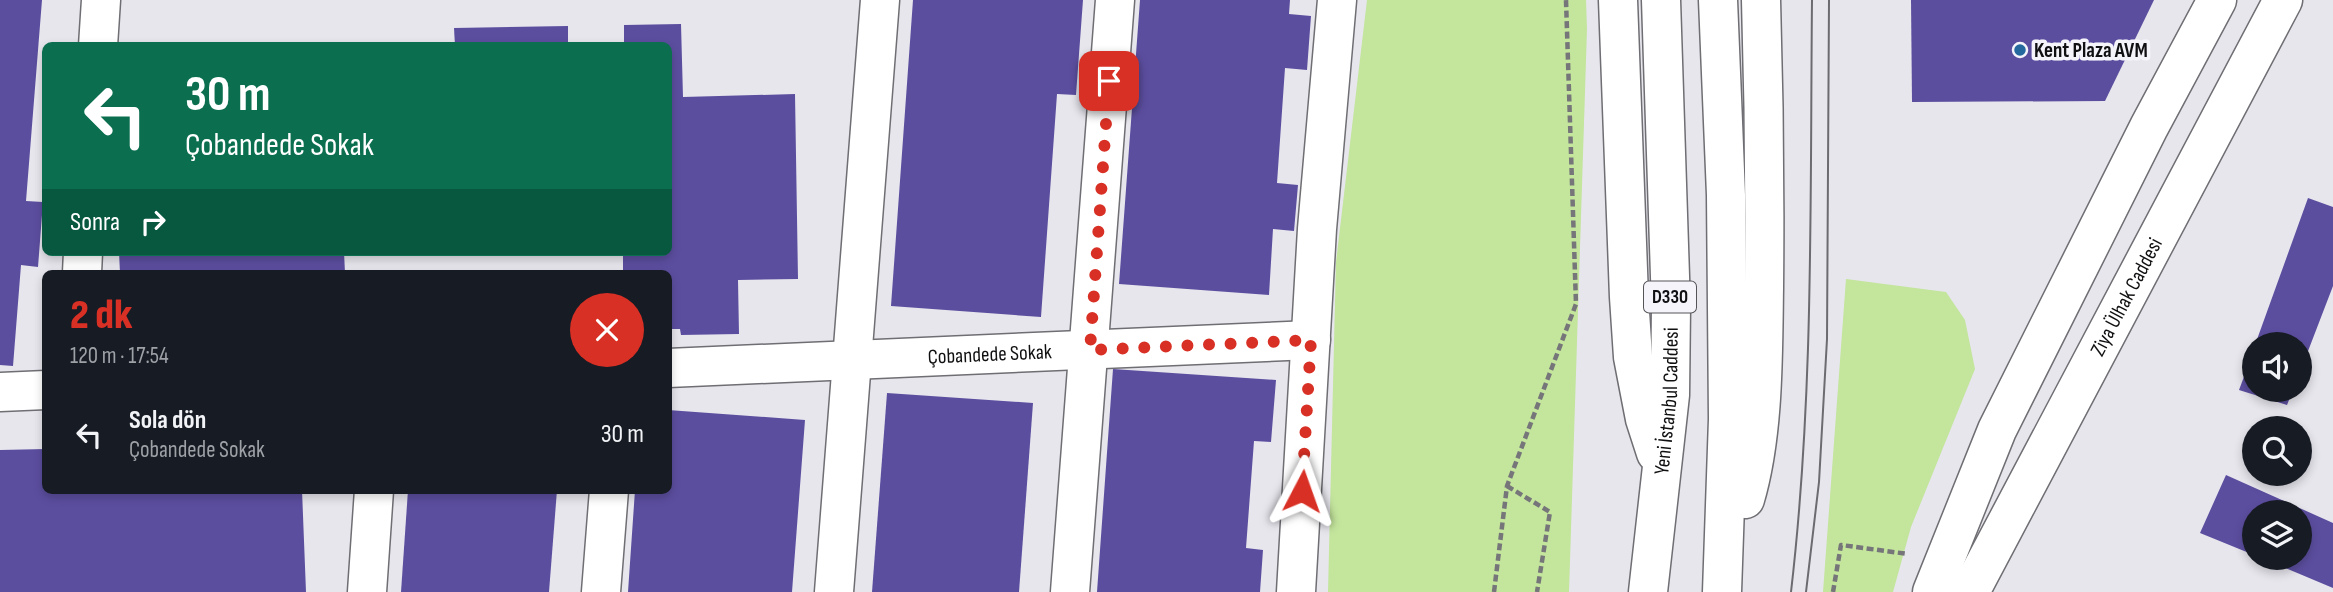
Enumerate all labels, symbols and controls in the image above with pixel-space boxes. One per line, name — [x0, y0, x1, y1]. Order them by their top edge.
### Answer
place label: Kent Plaza AVM — [2034, 38, 2148, 63]
marker: Kent Plaza AVM — [2012, 42, 2028, 58]
pin — [1079, 51, 1139, 111]
icon: arrive — [1090, 62, 1128, 100]
text: 30 m — [185, 66, 270, 125]
icon: left — [70, 70, 161, 161]
text: Çobandede Sokak — [185, 126, 374, 165]
icon: right — [134, 203, 172, 241]
text: Sonra — [70, 207, 120, 238]
street label: Ziya Ülhak Caddesi — [2085, 233, 2168, 360]
road number: D330 — [1644, 282, 1696, 312]
text: 2 dk — [70, 290, 133, 341]
button: close — [570, 293, 644, 367]
street label: Yeni İstanbul Caddesi — [1649, 327, 1683, 476]
map controls — [2242, 332, 2312, 570]
button: sound — [2242, 332, 2312, 402]
street label: Çobandede Sokak — [927, 339, 1052, 369]
text: 120 m · 17:54 — [70, 342, 169, 370]
text: Sola dön — [129, 405, 206, 436]
icon: left — [70, 416, 108, 454]
button: search — [2242, 416, 2312, 486]
text: 30 m — [601, 419, 644, 450]
text: Çobandede Sokak — [129, 436, 265, 464]
position arrow — [1265, 454, 1339, 528]
button: layers — [2242, 500, 2312, 570]

